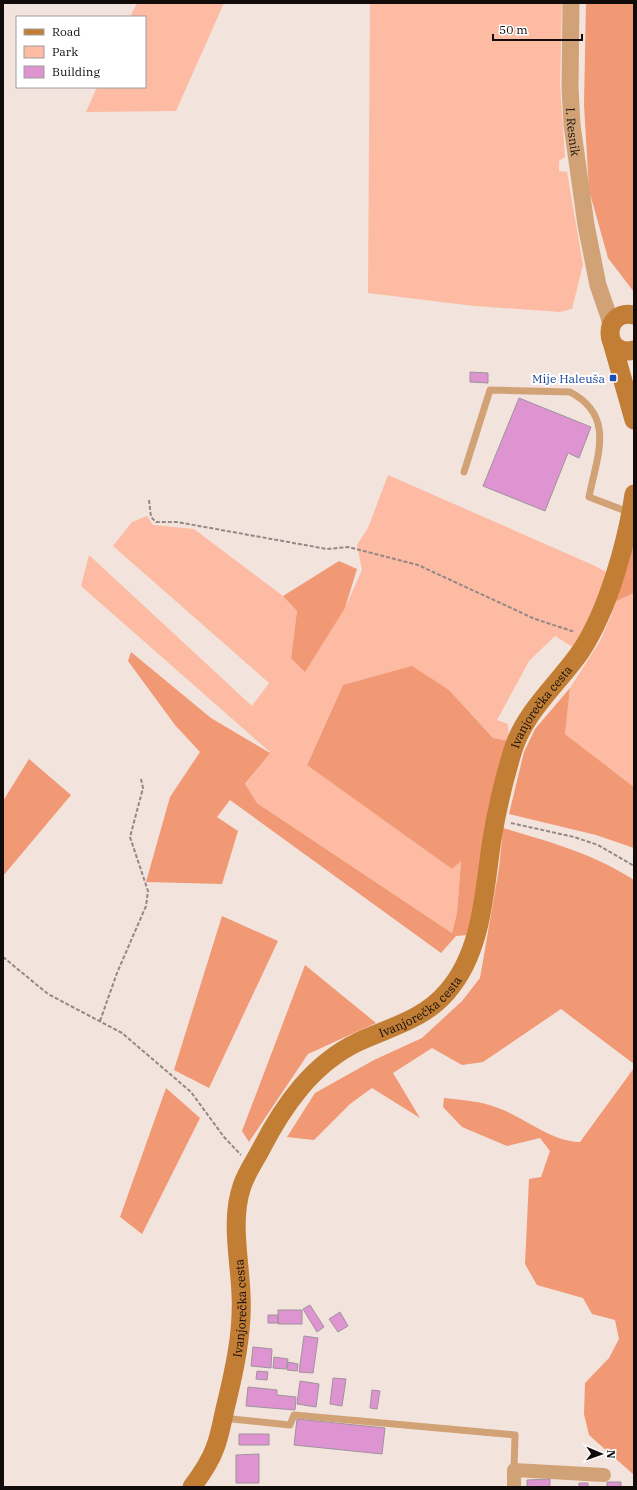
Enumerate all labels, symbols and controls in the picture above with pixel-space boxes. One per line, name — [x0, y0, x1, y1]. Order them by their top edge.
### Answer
legend — [16, 16, 146, 88]
scale bar — [493, 16, 582, 42]
text: 50 m — [499, 22, 528, 37]
text: Road — [52, 24, 81, 39]
text: Park — [52, 44, 78, 59]
text: Building — [52, 64, 100, 79]
street label: I. Resnik — [564, 107, 584, 157]
place label: Mije Haleuša — [532, 371, 605, 386]
marker: Mije Haleuša — [608, 373, 618, 383]
street label: Ivanjorečka cesta — [507, 662, 575, 750]
street label: Ivanjorečka cesta — [376, 973, 465, 1040]
street label: Ivanjorečka cesta — [229, 1258, 249, 1358]
north arrow — [581, 1434, 621, 1474]
text: N — [604, 1450, 618, 1459]

